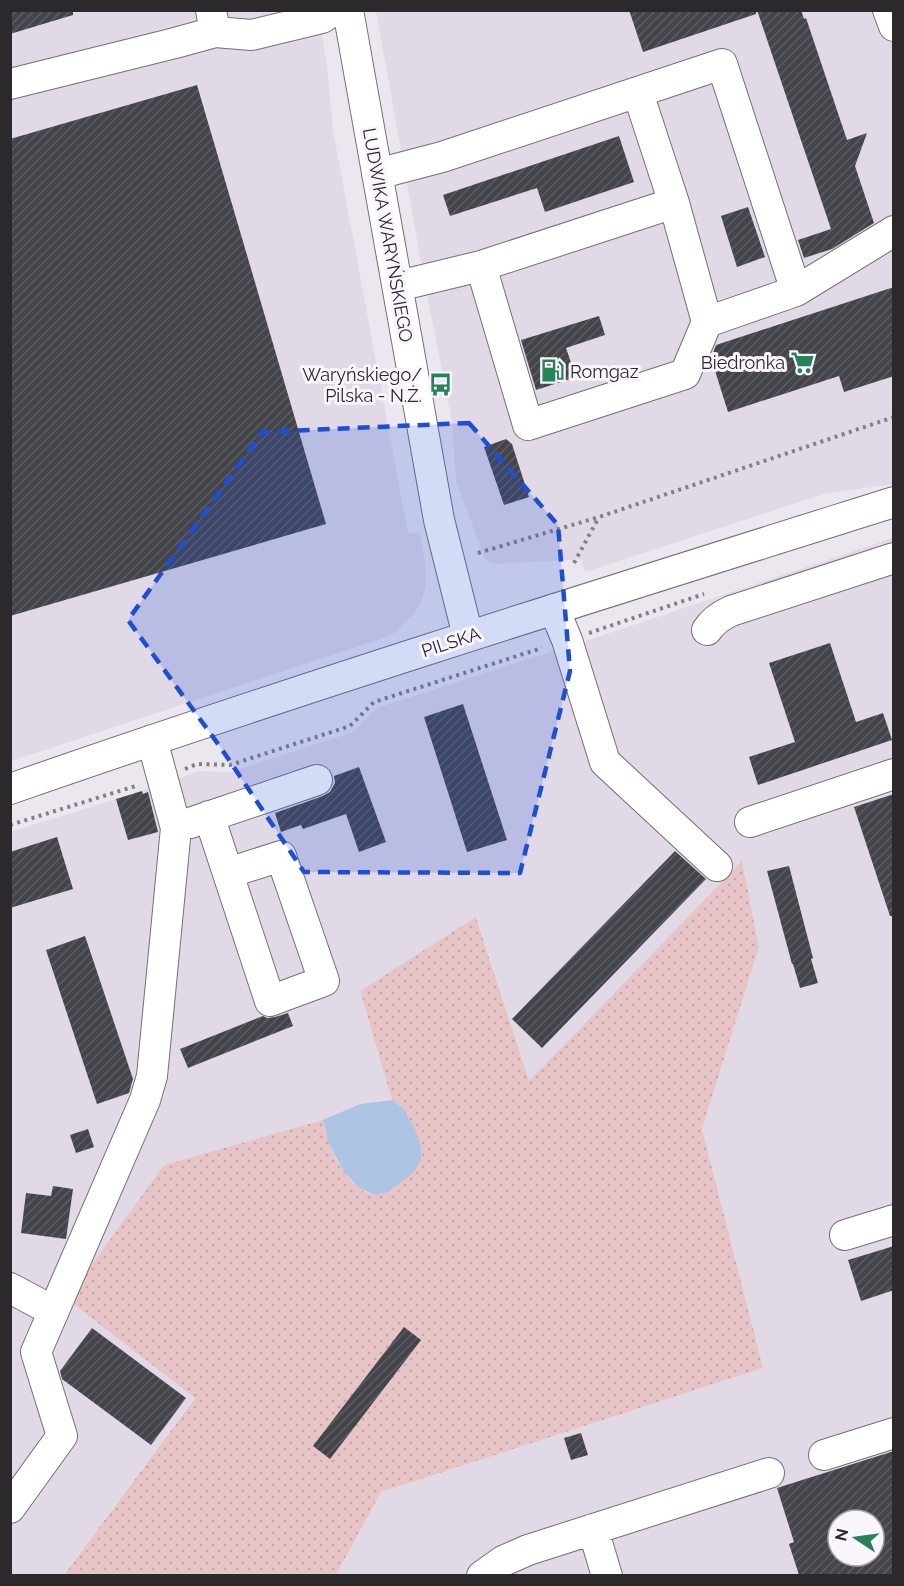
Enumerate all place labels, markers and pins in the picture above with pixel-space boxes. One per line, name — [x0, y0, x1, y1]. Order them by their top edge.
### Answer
supermarket icon: Biedronka — [790, 349, 816, 375]
place label: Biedronka — [701, 352, 785, 373]
fuel station icon: Romgaz — [539, 358, 565, 384]
place label: Romgaz — [570, 361, 639, 382]
place label: Waryńskiego/ Pilska - N.Ż. — [302, 364, 422, 406]
bus stop icon: Waryńskiego/ Pilska - N.Ż. — [427, 371, 453, 397]

